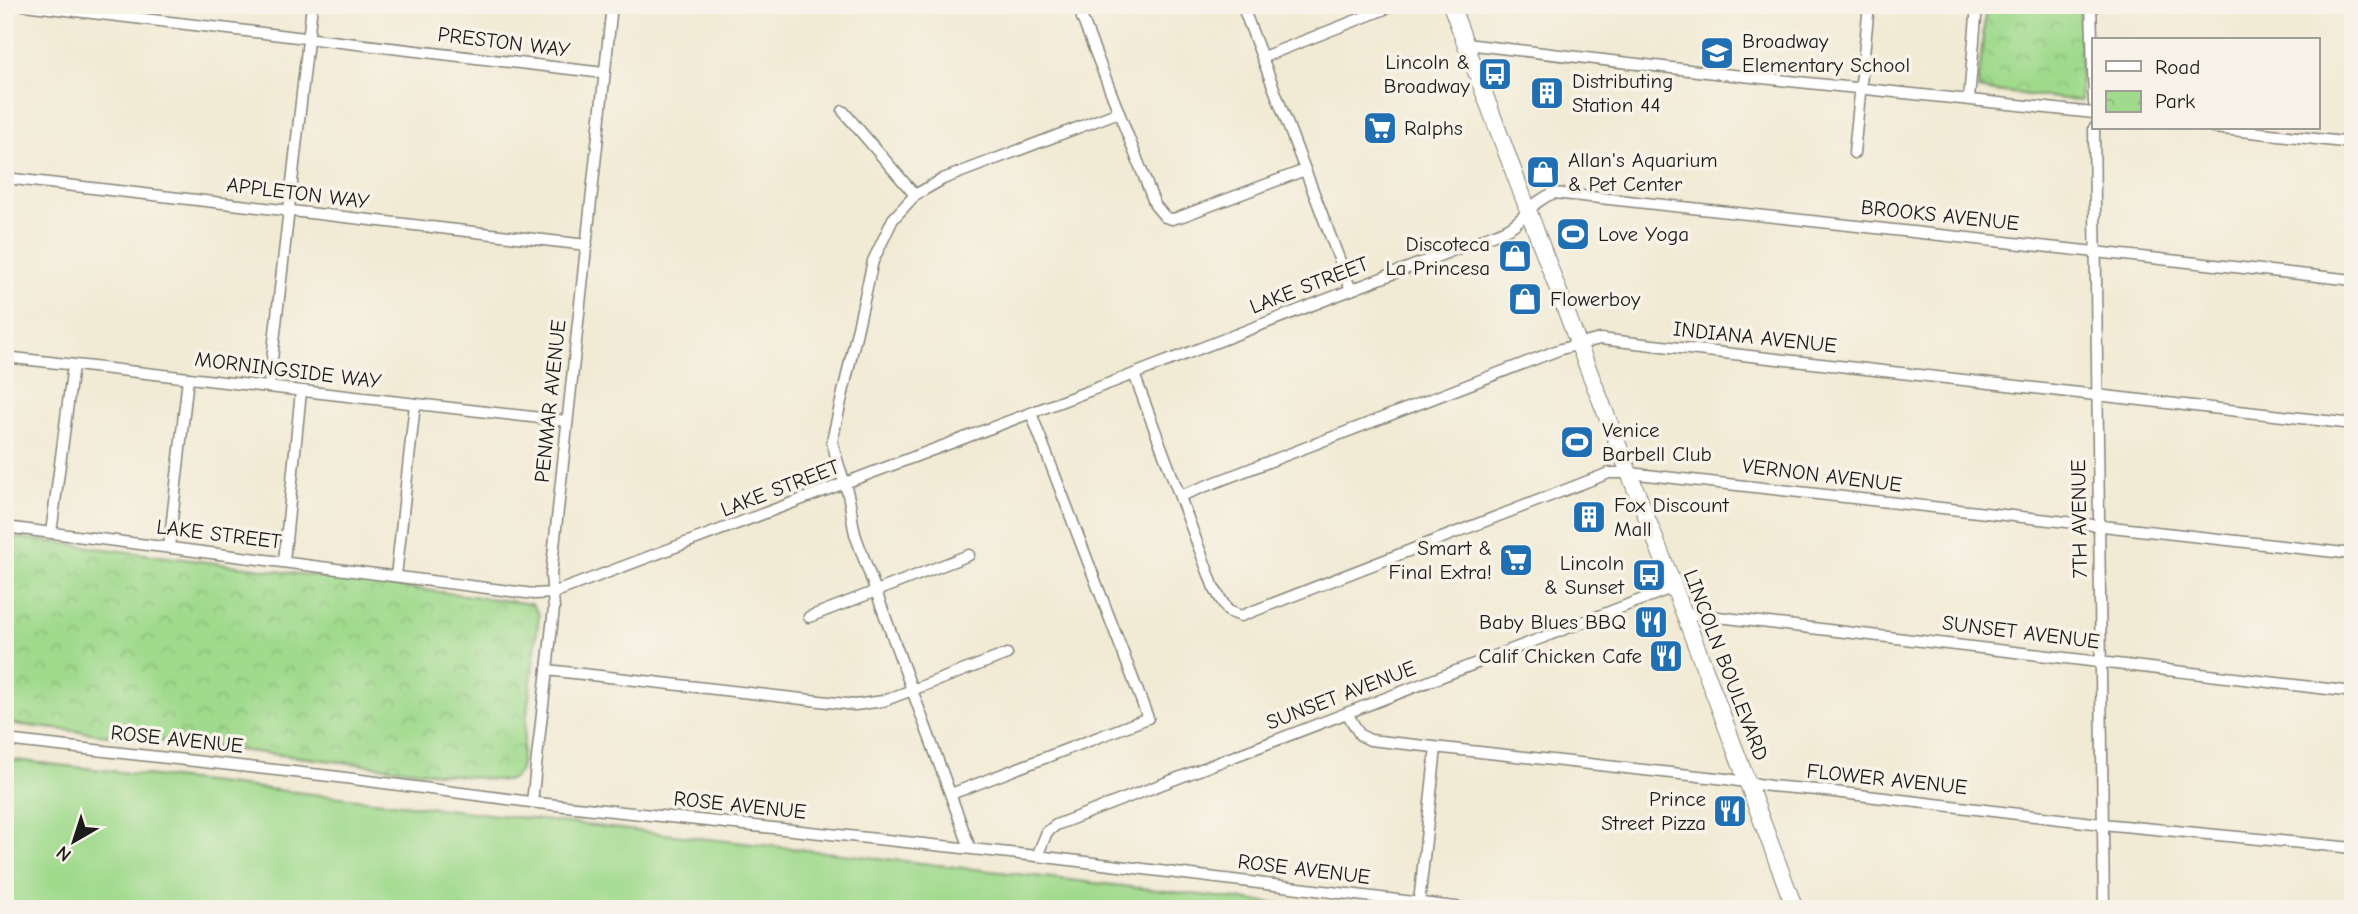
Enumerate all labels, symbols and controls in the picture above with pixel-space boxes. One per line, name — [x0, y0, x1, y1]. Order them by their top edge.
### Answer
street label: PRESTON WAY — [436, 22, 572, 62]
place label: Broadway Elementary School — [1742, 29, 1910, 77]
school or university icon: Broadway Elementary School — [1698, 34, 1736, 72]
legend — [2092, 38, 2320, 130]
place label: Lincoln & Broadway — [1384, 50, 1471, 98]
bus stop icon: Lincoln & Broadway — [1476, 55, 1514, 93]
text: Road — [2155, 55, 2200, 79]
place label: Distributing Station 44 — [1572, 69, 1673, 117]
building icon: Distributing Station 44 — [1528, 74, 1566, 112]
text: Park — [2155, 89, 2195, 113]
supermarket icon: Ralphs — [1361, 109, 1399, 147]
place label: Ralphs — [1404, 116, 1463, 140]
place label: Allan's Aquarium & Pet Center — [1568, 148, 1718, 196]
shop icon: Allan's Aquarium & Pet Center — [1524, 153, 1562, 191]
street label: APPLETON WAY — [225, 172, 371, 214]
street label: BROOKS AVENUE — [1860, 195, 2020, 235]
sports icon: Love Yoga — [1554, 215, 1592, 253]
place label: Love Yoga — [1598, 222, 1689, 246]
place label: Discoteca La Princesa — [1385, 232, 1490, 280]
shop icon: Discoteca La Princesa — [1496, 237, 1534, 275]
street label: LAKE STREET — [1246, 251, 1372, 319]
shop icon: Flowerboy — [1506, 280, 1544, 318]
place label: Flowerboy — [1550, 287, 1641, 311]
street label: INDIANA AVENUE — [1672, 316, 1838, 358]
street label: PENMAR AVENUE — [530, 318, 570, 484]
street label: MORNINGSIDE WAY — [193, 347, 383, 393]
place label: Venice Barbell Club — [1602, 418, 1712, 466]
sports icon: Venice Barbell Club — [1558, 423, 1596, 461]
street label: VERNON AVENUE — [1741, 453, 1903, 497]
street label: LAKE STREET — [717, 454, 843, 522]
street label: 7TH AVENUE — [2066, 459, 2092, 579]
place label: Fox Discount Mall — [1614, 493, 1730, 541]
building icon: Fox Discount Mall — [1570, 498, 1608, 536]
street label: LAKE STREET — [155, 514, 283, 554]
place label: Smart & Final Extra! — [1389, 536, 1492, 584]
supermarket icon: Smart & Final Extra! — [1497, 541, 1535, 579]
place label: Lincoln & Sunset — [1544, 551, 1625, 599]
bus stop icon: Lincoln & Sunset — [1630, 556, 1668, 594]
street label: LINCOLN BOULEVARD — [1679, 566, 1773, 764]
restaurant icon: Baby Blues BBQ — [1632, 603, 1670, 641]
place label: Baby Blues BBQ — [1479, 610, 1626, 634]
street label: SUNSET AVENUE — [1941, 610, 2101, 654]
restaurant icon: Calif Chicken Cafe — [1647, 637, 1685, 675]
place label: Calif Chicken Cafe — [1478, 644, 1642, 668]
street label: SUNSET AVENUE — [1263, 655, 1419, 735]
street label: ROSE AVENUE — [109, 720, 245, 758]
street label: FLOWER AVENUE — [1805, 759, 1969, 799]
street label: ROSE AVENUE — [672, 786, 808, 824]
place label: Prince Street Pizza — [1601, 787, 1706, 835]
restaurant icon: Prince Street Pizza — [1711, 792, 1749, 830]
north arrow — [38, 806, 108, 876]
text: N — [52, 841, 76, 866]
street label: ROSE AVENUE — [1236, 849, 1372, 889]

